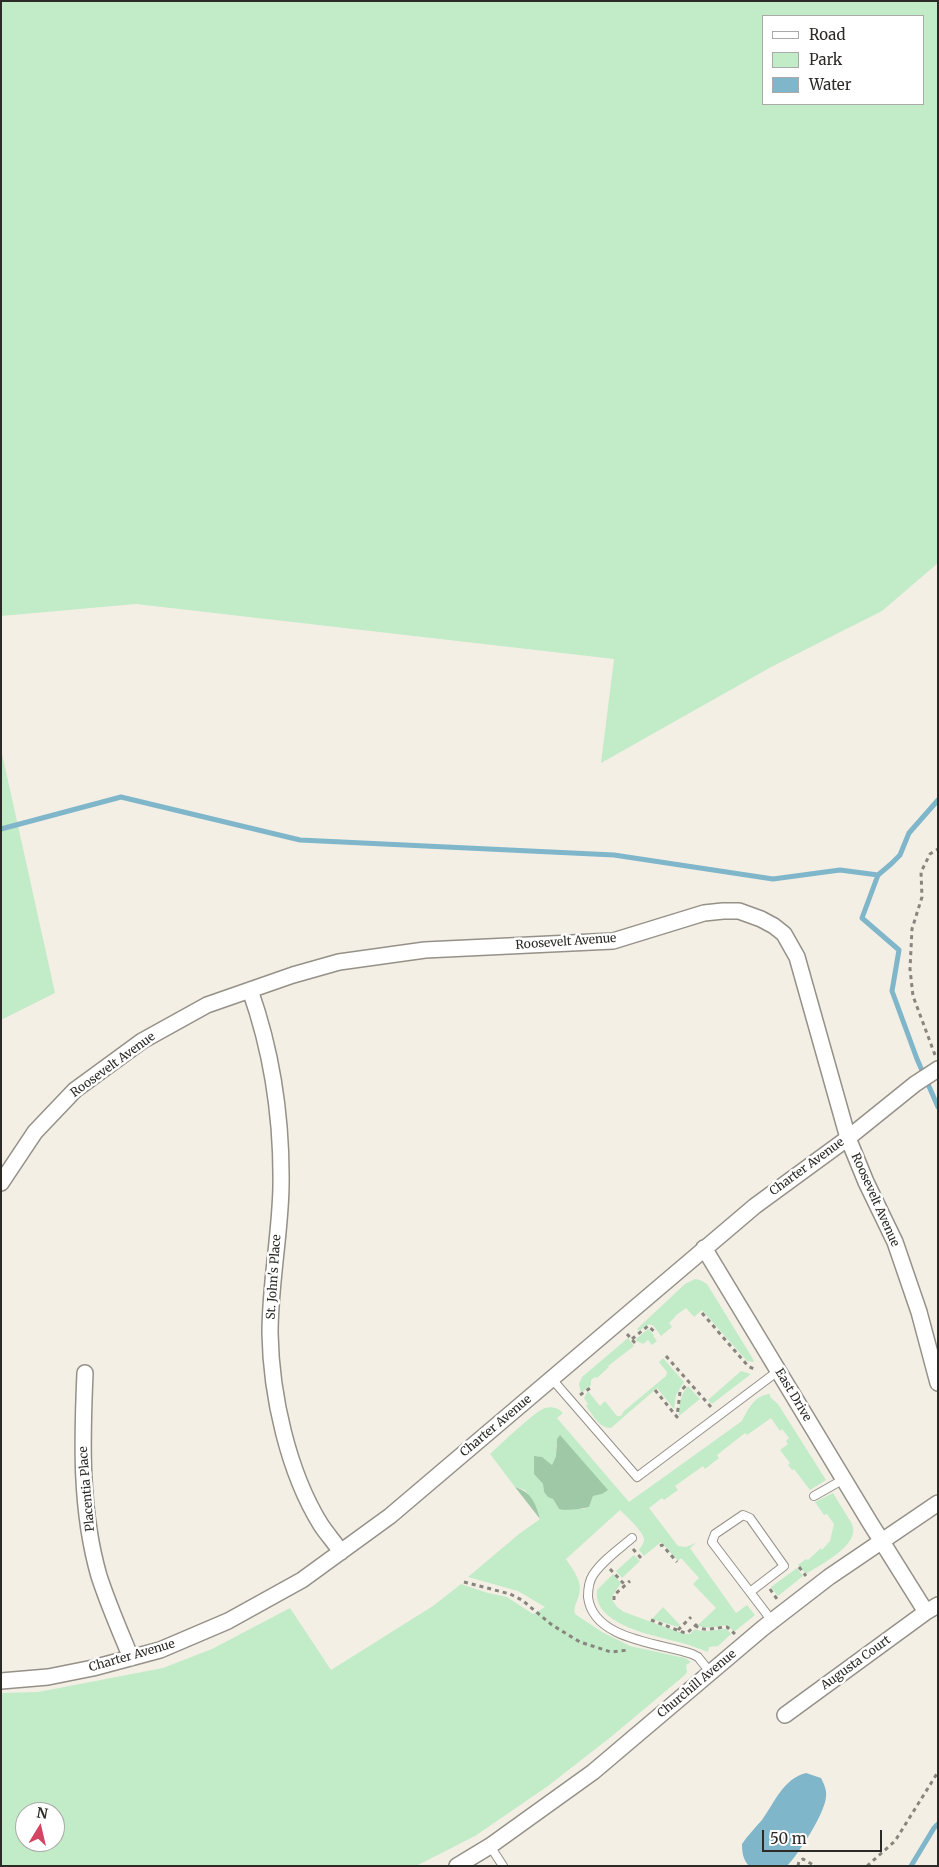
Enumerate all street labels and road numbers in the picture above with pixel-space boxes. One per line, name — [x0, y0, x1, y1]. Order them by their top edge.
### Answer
street label: Roosevelt Avenue — [515, 931, 617, 953]
street label: Roosevelt Avenue — [68, 1030, 158, 1100]
street label: Charter Avenue — [767, 1135, 847, 1199]
street label: Roosevelt Avenue — [848, 1151, 902, 1249]
street label: St. John's Place — [264, 1234, 284, 1320]
street label: East Drive — [772, 1366, 814, 1424]
street label: Charter Avenue — [457, 1392, 535, 1460]
street label: Placentia Place — [76, 1446, 98, 1532]
street label: Augusta Court — [818, 1633, 894, 1693]
street label: Charter Avenue — [87, 1637, 177, 1675]
street label: Churchill Avenue — [655, 1647, 739, 1721]

